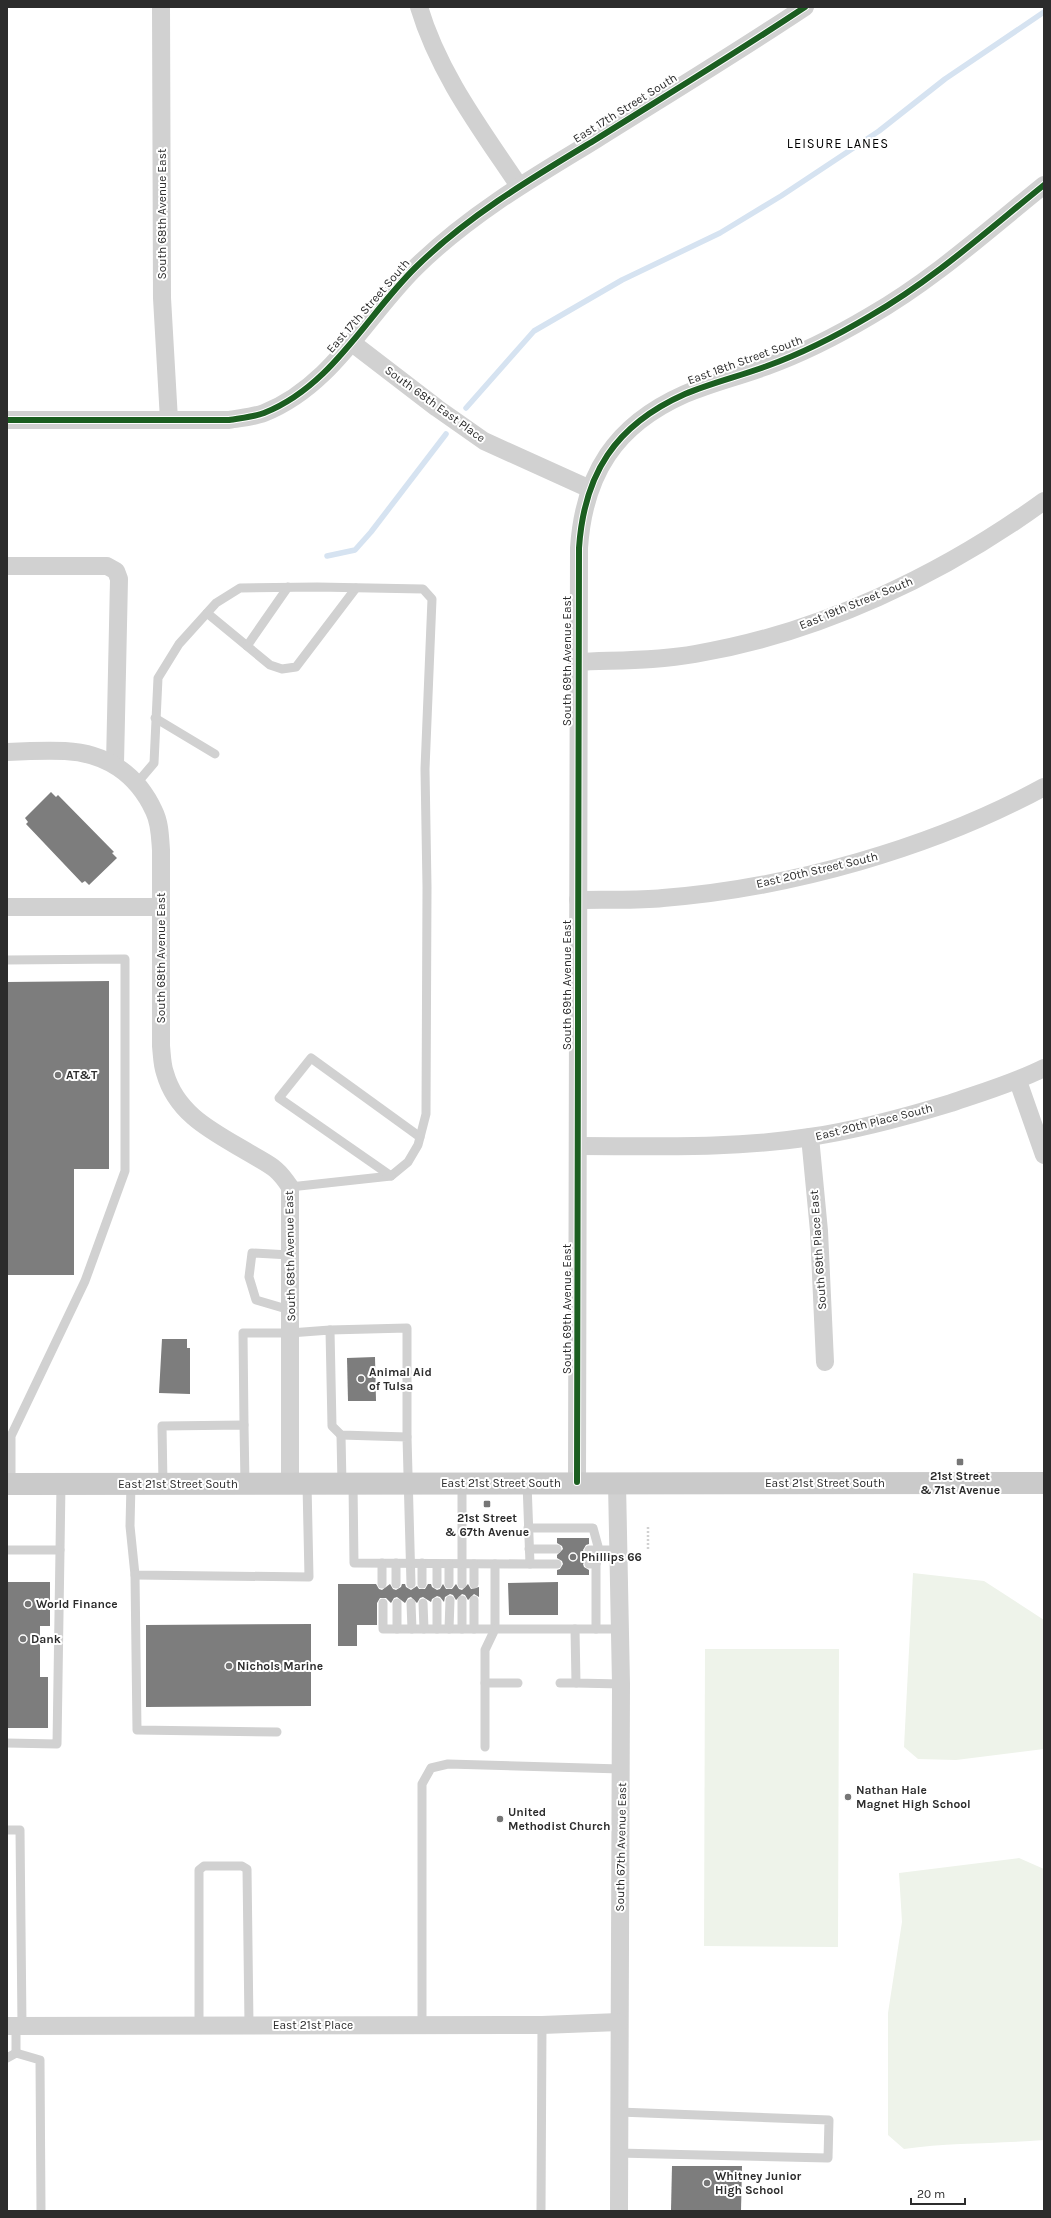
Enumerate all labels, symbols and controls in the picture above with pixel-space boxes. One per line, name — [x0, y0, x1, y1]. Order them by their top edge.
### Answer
street label: East 17th Street South — [570, 70, 680, 146]
district label: LEISURE LANES — [787, 136, 889, 151]
street label: South 68th Avenue East — [155, 148, 169, 280]
street label: East 17th Street South — [323, 256, 413, 356]
street label: East 18th Street South — [685, 333, 805, 387]
street label: South 68th East Place — [382, 363, 488, 445]
street label: East 19th Street South — [797, 574, 915, 632]
street label: South 69th Avenue East — [560, 595, 574, 726]
street label: East 20th Street South — [755, 849, 879, 891]
street label: South 68th Avenue East — [154, 892, 168, 1024]
street label: South 69th Avenue East — [560, 919, 574, 1050]
place label: AT&T — [66, 1068, 98, 1082]
marker: AT&T — [53, 1070, 63, 1080]
street label: East 20th Place South — [814, 1101, 934, 1143]
street label: South 69th Place East — [807, 1189, 829, 1310]
street label: South 68th Avenue East — [282, 1190, 298, 1322]
street label: South 69th Avenue East — [560, 1243, 574, 1374]
place label: Animal Aid of Tulsa — [369, 1365, 432, 1393]
marker: Animal Aid of Tulsa — [356, 1374, 366, 1384]
marker: 21st Street & 71st Avenue — [955, 1457, 965, 1467]
place label: 21st Street & 71st Avenue — [920, 1469, 1000, 1497]
street label: East 21st Street South — [441, 1476, 561, 1490]
street label: East 21st Street South — [765, 1476, 885, 1490]
street label: East 21st Street South — [118, 1477, 238, 1491]
marker: 21st Street & 67th Avenue — [482, 1499, 492, 1509]
place label: 21st Street & 67th Avenue — [445, 1511, 529, 1539]
place label: Phillips 66 — [581, 1550, 642, 1564]
marker: Phillips 66 — [568, 1552, 578, 1562]
place label: World Finance — [36, 1597, 118, 1611]
marker: World Finance — [23, 1599, 33, 1609]
place label: Dank — [31, 1632, 61, 1646]
marker: Dank — [18, 1634, 28, 1644]
place label: Nichols Marine — [237, 1659, 323, 1673]
marker: Nichols Marine — [224, 1661, 234, 1671]
street label: South 67th Avenue East — [613, 1782, 629, 1912]
place label: Nathan Hale Magnet High School — [856, 1783, 971, 1811]
marker: Nathan Hale Magnet High School — [843, 1792, 853, 1802]
place label: United Methodist Church — [508, 1805, 610, 1833]
marker: United Methodist Church — [495, 1814, 505, 1824]
street label: East 21st Place — [273, 2018, 353, 2032]
place label: Whitney Junior High School — [715, 2169, 801, 2197]
marker: Whitney Junior High School — [702, 2178, 712, 2188]
scale bar — [911, 2180, 965, 2206]
text: 20 m — [917, 2187, 945, 2201]

